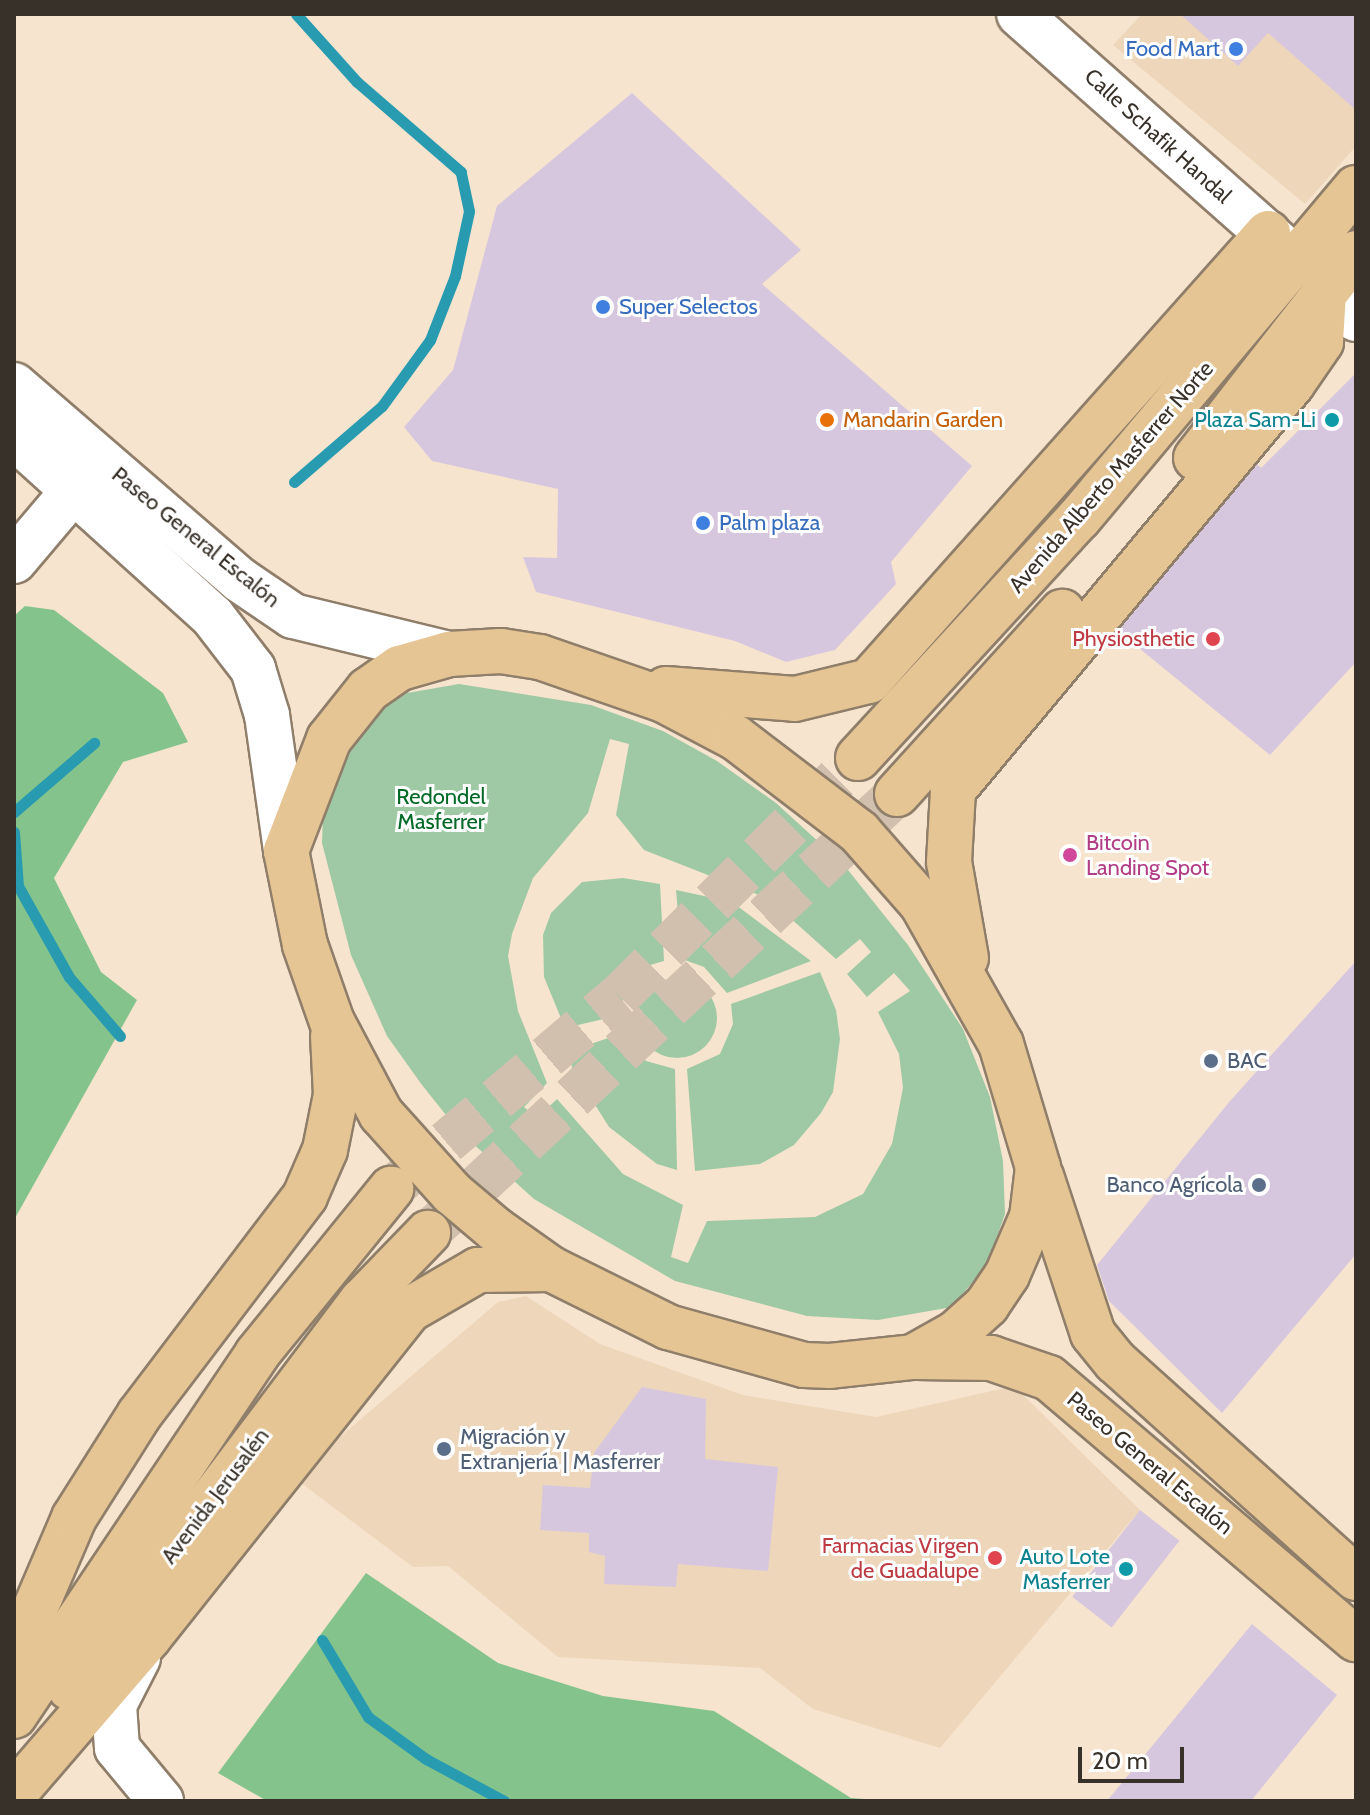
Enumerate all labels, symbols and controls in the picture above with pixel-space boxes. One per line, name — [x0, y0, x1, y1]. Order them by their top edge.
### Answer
place label: Food Mart — [1125, 36, 1220, 62]
marker: Food Mart — [1227, 40, 1245, 58]
street label: Calle Schafik Handal — [1079, 63, 1237, 209]
place label: Super Selectos — [619, 294, 758, 320]
marker: Super Selectos — [594, 298, 612, 316]
street label: Avenida Alberto Masferrer Norte — [1003, 356, 1219, 598]
place label: Mandarin Garden — [843, 407, 1003, 433]
place label: Plaza Sam-Li — [1194, 407, 1316, 433]
marker: Mandarin Garden — [818, 411, 836, 429]
marker: Plaza Sam-Li — [1323, 411, 1341, 429]
street label: Paseo General Escalón — [107, 461, 285, 613]
place label: Palm plaza — [719, 510, 820, 536]
marker: Palm plaza — [694, 514, 712, 532]
place label: Physiosthetic — [1072, 626, 1195, 652]
marker: Physiosthetic — [1202, 628, 1224, 650]
park label: Redondel Masferrer — [396, 783, 486, 834]
place label: Bitcoin Landing Spot — [1086, 829, 1209, 880]
marker: Bitcoin Landing Spot — [1061, 846, 1079, 864]
place label: BAC — [1227, 1048, 1267, 1074]
marker: BAC — [1202, 1052, 1220, 1070]
place label: Banco Agrícola — [1106, 1172, 1243, 1198]
marker: Banco Agrícola — [1250, 1176, 1268, 1194]
street label: Paseo General Escalón — [1062, 1386, 1238, 1540]
street label: Avenida Jerusalén — [155, 1423, 275, 1569]
place label: Migración y Extranjería | Masferrer — [460, 1423, 660, 1474]
marker: Migración y Extranjería | Masferrer — [435, 1440, 453, 1458]
place label: Farmacias Virgen de Guadalupe — [822, 1532, 979, 1584]
place label: Auto Lote Masferrer — [1019, 1543, 1110, 1594]
marker: Farmacias Virgen de Guadalupe — [986, 1549, 1004, 1567]
marker: Auto Lote Masferrer — [1117, 1560, 1135, 1578]
scale bar — [1082, 1731, 1188, 1781]
text: 20 m — [1092, 1746, 1148, 1775]

